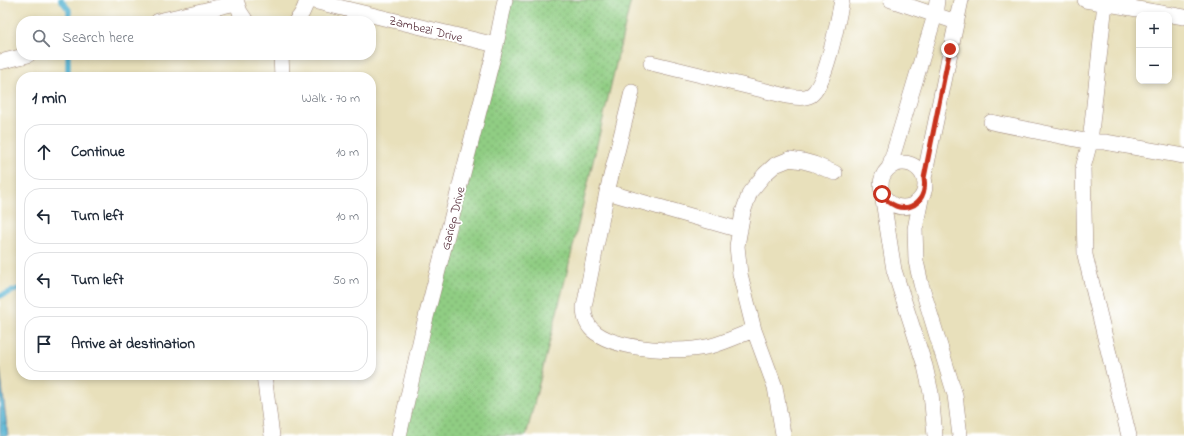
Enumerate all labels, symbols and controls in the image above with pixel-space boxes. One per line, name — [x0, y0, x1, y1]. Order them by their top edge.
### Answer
street label: Zambezi Drive — [387, 11, 465, 48]
map controls — [1136, 12, 1172, 84]
button: + — [1136, 12, 1172, 48]
search box — [16, 16, 376, 60]
icon: search — [30, 27, 52, 49]
text: Search here — [62, 27, 134, 49]
route end — [941, 40, 959, 58]
button: − — [1136, 48, 1172, 84]
text: 1 min — [32, 86, 66, 111]
text: Walk · 70 m — [301, 89, 360, 108]
icon: ahead — [33, 141, 55, 163]
text: Continue — [71, 141, 125, 163]
text: 10 m — [336, 143, 359, 162]
street label: Gariep Drive — [436, 184, 471, 252]
route start — [873, 185, 891, 203]
icon: left — [33, 205, 55, 227]
text: Turn left — [71, 205, 124, 227]
text: 10 m — [336, 207, 359, 226]
icon: left — [33, 269, 55, 291]
text: Turn left — [71, 269, 124, 291]
text: 50 m — [333, 271, 359, 290]
icon: arrive — [33, 333, 55, 355]
text: Arrive at destination — [71, 333, 195, 355]

